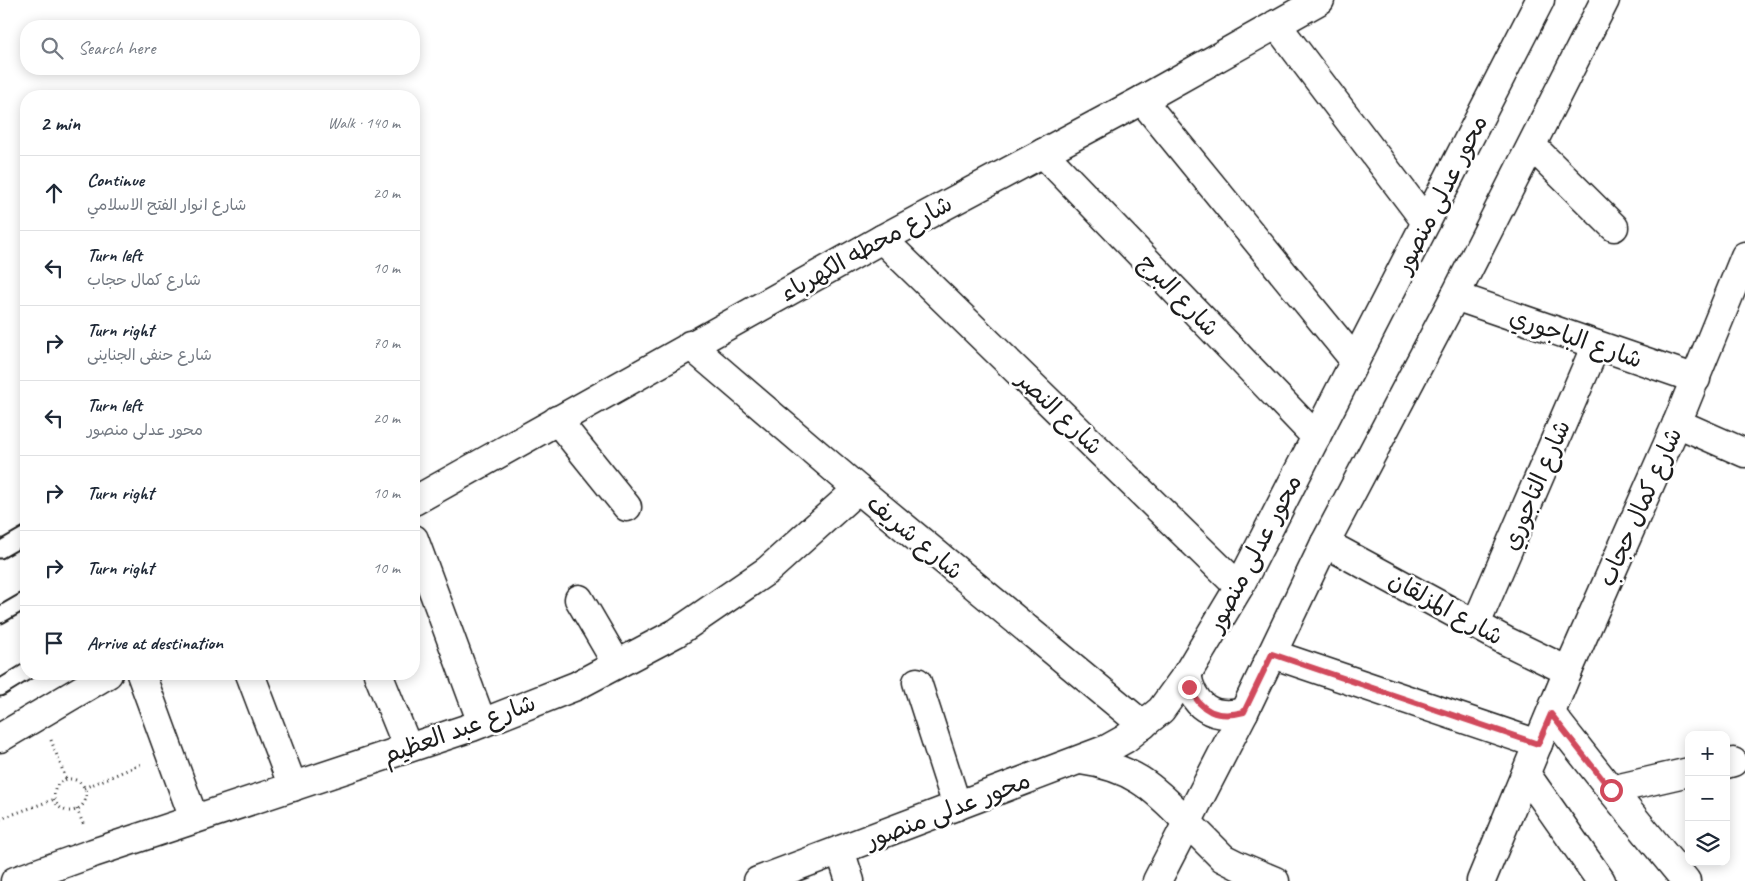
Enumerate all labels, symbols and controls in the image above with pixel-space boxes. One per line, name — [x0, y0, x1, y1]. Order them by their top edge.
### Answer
search box — [20, 20, 420, 75]
icon: search — [38, 34, 66, 62]
text: Search here — [78, 36, 155, 60]
text: 2 min — [40, 110, 80, 136]
street label: محور عدلى منصور — [1387, 110, 1494, 280]
text: Walk · 140 m — [328, 113, 400, 133]
text: Continue — [87, 168, 144, 192]
icon: ahead — [40, 179, 68, 207]
text: 20 m — [373, 183, 400, 203]
street label: شارع محطه الكهرباء — [774, 188, 958, 310]
text: شارع انوار الفتح الاسلامي — [87, 195, 246, 215]
text: Turn left — [87, 243, 142, 267]
street label: شارع البرج — [1131, 247, 1226, 344]
icon: left — [40, 254, 68, 282]
text: 10 m — [373, 258, 400, 278]
text: شارع كمال حجاب — [87, 270, 201, 290]
street label: شارع الباجوري — [1505, 301, 1646, 377]
text: Turn right — [87, 318, 154, 342]
icon: right — [40, 329, 68, 357]
text: 70 m — [373, 333, 400, 353]
text: شارع حنفى الجناينى — [87, 345, 212, 365]
street label: شارع النصر — [1008, 363, 1109, 463]
text: Turn left — [87, 393, 142, 417]
icon: left — [40, 404, 68, 432]
text: 20 m — [373, 408, 400, 428]
street label: شارع التاجوري — [1495, 415, 1579, 555]
text: محور عدلى منصور — [87, 420, 203, 440]
street label: شارع كمال حجاب — [1592, 423, 1690, 592]
street label: محور عدلى منصور — [1199, 469, 1308, 639]
icon: right — [40, 479, 68, 507]
text: Turn right — [87, 481, 154, 505]
text: 10 m — [373, 483, 400, 503]
street label: شارع شريف — [859, 488, 969, 588]
icon: right — [40, 554, 68, 582]
text: Turn right — [87, 556, 154, 580]
text: 10 m — [373, 558, 400, 578]
street label: شارع المزلقان — [1383, 564, 1508, 653]
icon: arrive — [40, 629, 68, 657]
text: Arrive at destination — [87, 631, 223, 655]
route end — [1178, 676, 1201, 699]
street label: شارع عبد العظيم — [378, 687, 541, 773]
map controls — [1685, 731, 1730, 866]
button: + — [1685, 731, 1730, 776]
street label: محور عدلى منصور — [860, 765, 1035, 856]
button: − — [1685, 776, 1730, 821]
route start — [1600, 779, 1623, 802]
button: layers — [1685, 821, 1730, 866]

